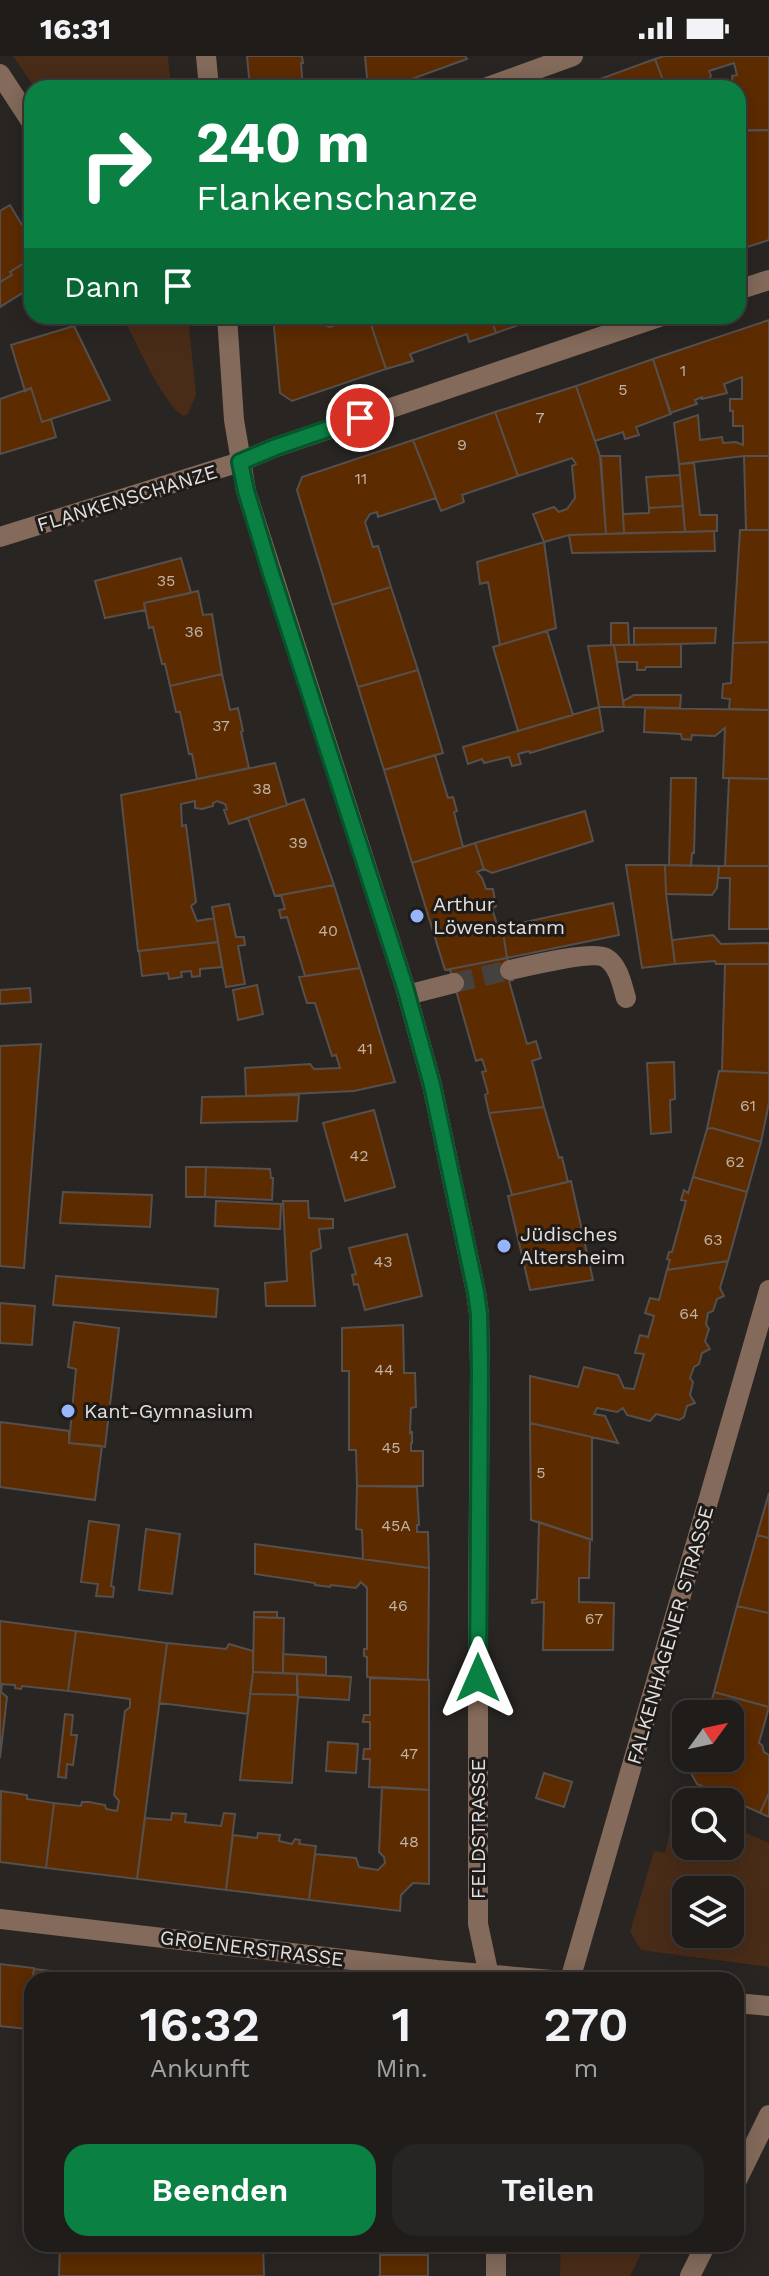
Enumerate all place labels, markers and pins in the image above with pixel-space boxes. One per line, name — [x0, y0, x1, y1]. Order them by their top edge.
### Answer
pin — [326, 384, 394, 452]
place label: Arthur Löwenstamm — [433, 892, 565, 939]
marker: Arthur Löwenstamm — [408, 907, 426, 925]
place label: Jüdisches Altersheim — [520, 1222, 625, 1269]
marker: Jüdisches Altersheim — [495, 1237, 513, 1255]
place label: Kant-Gymnasium — [84, 1399, 253, 1423]
marker: Kant-Gymnasium — [59, 1402, 77, 1420]

